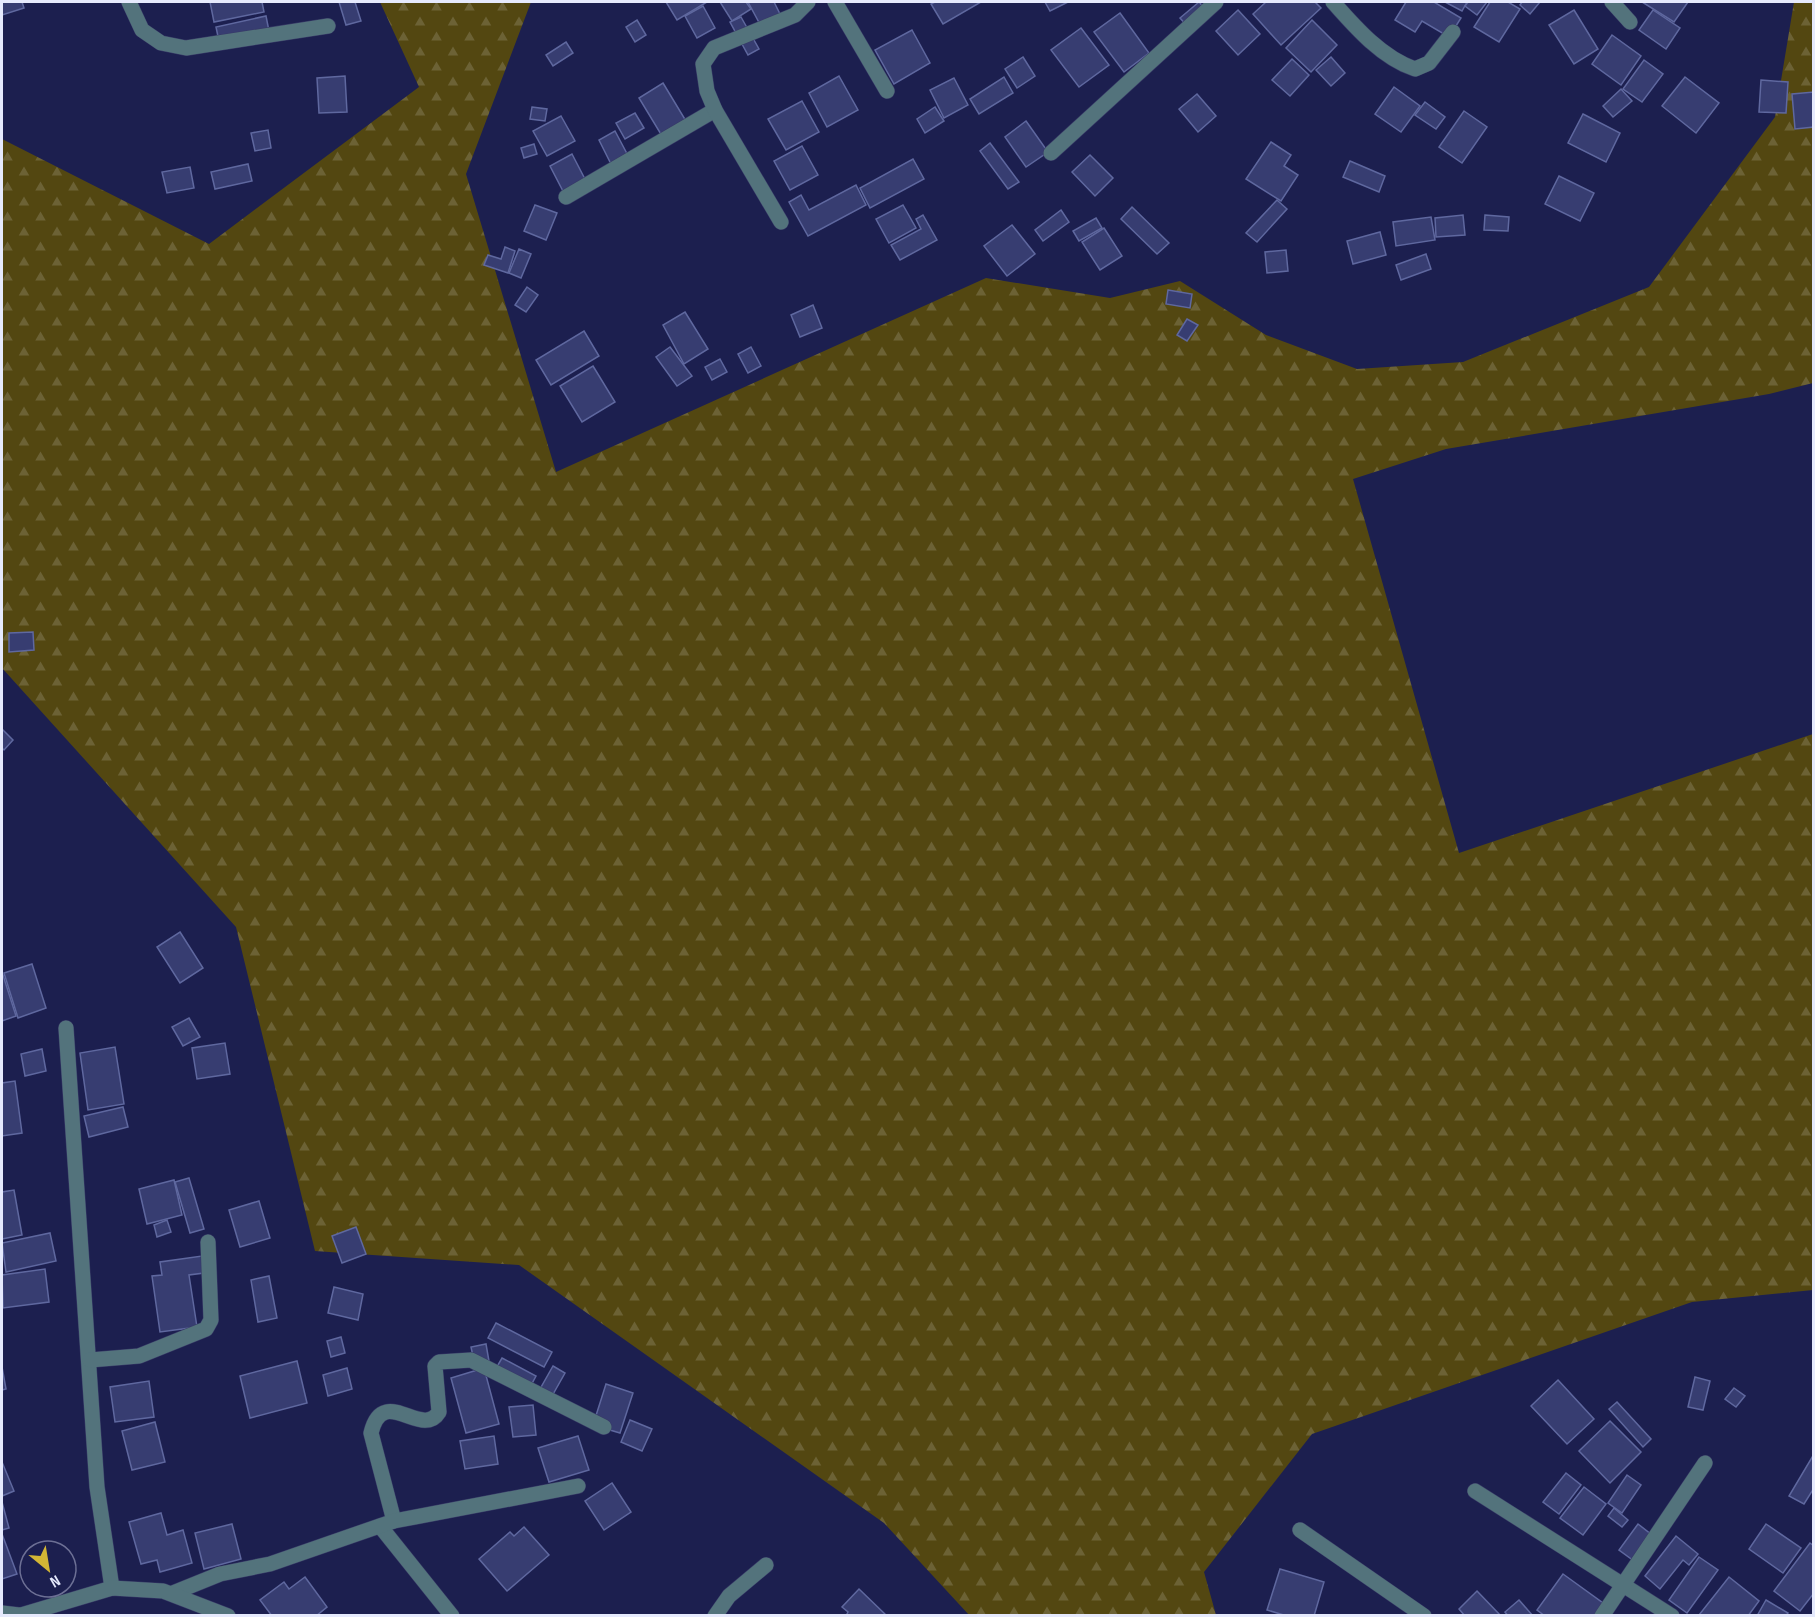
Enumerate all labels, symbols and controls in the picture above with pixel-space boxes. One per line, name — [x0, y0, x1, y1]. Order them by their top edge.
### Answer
north arrow — [18, 1539, 78, 1599]
text: N — [46, 1570, 63, 1591]

